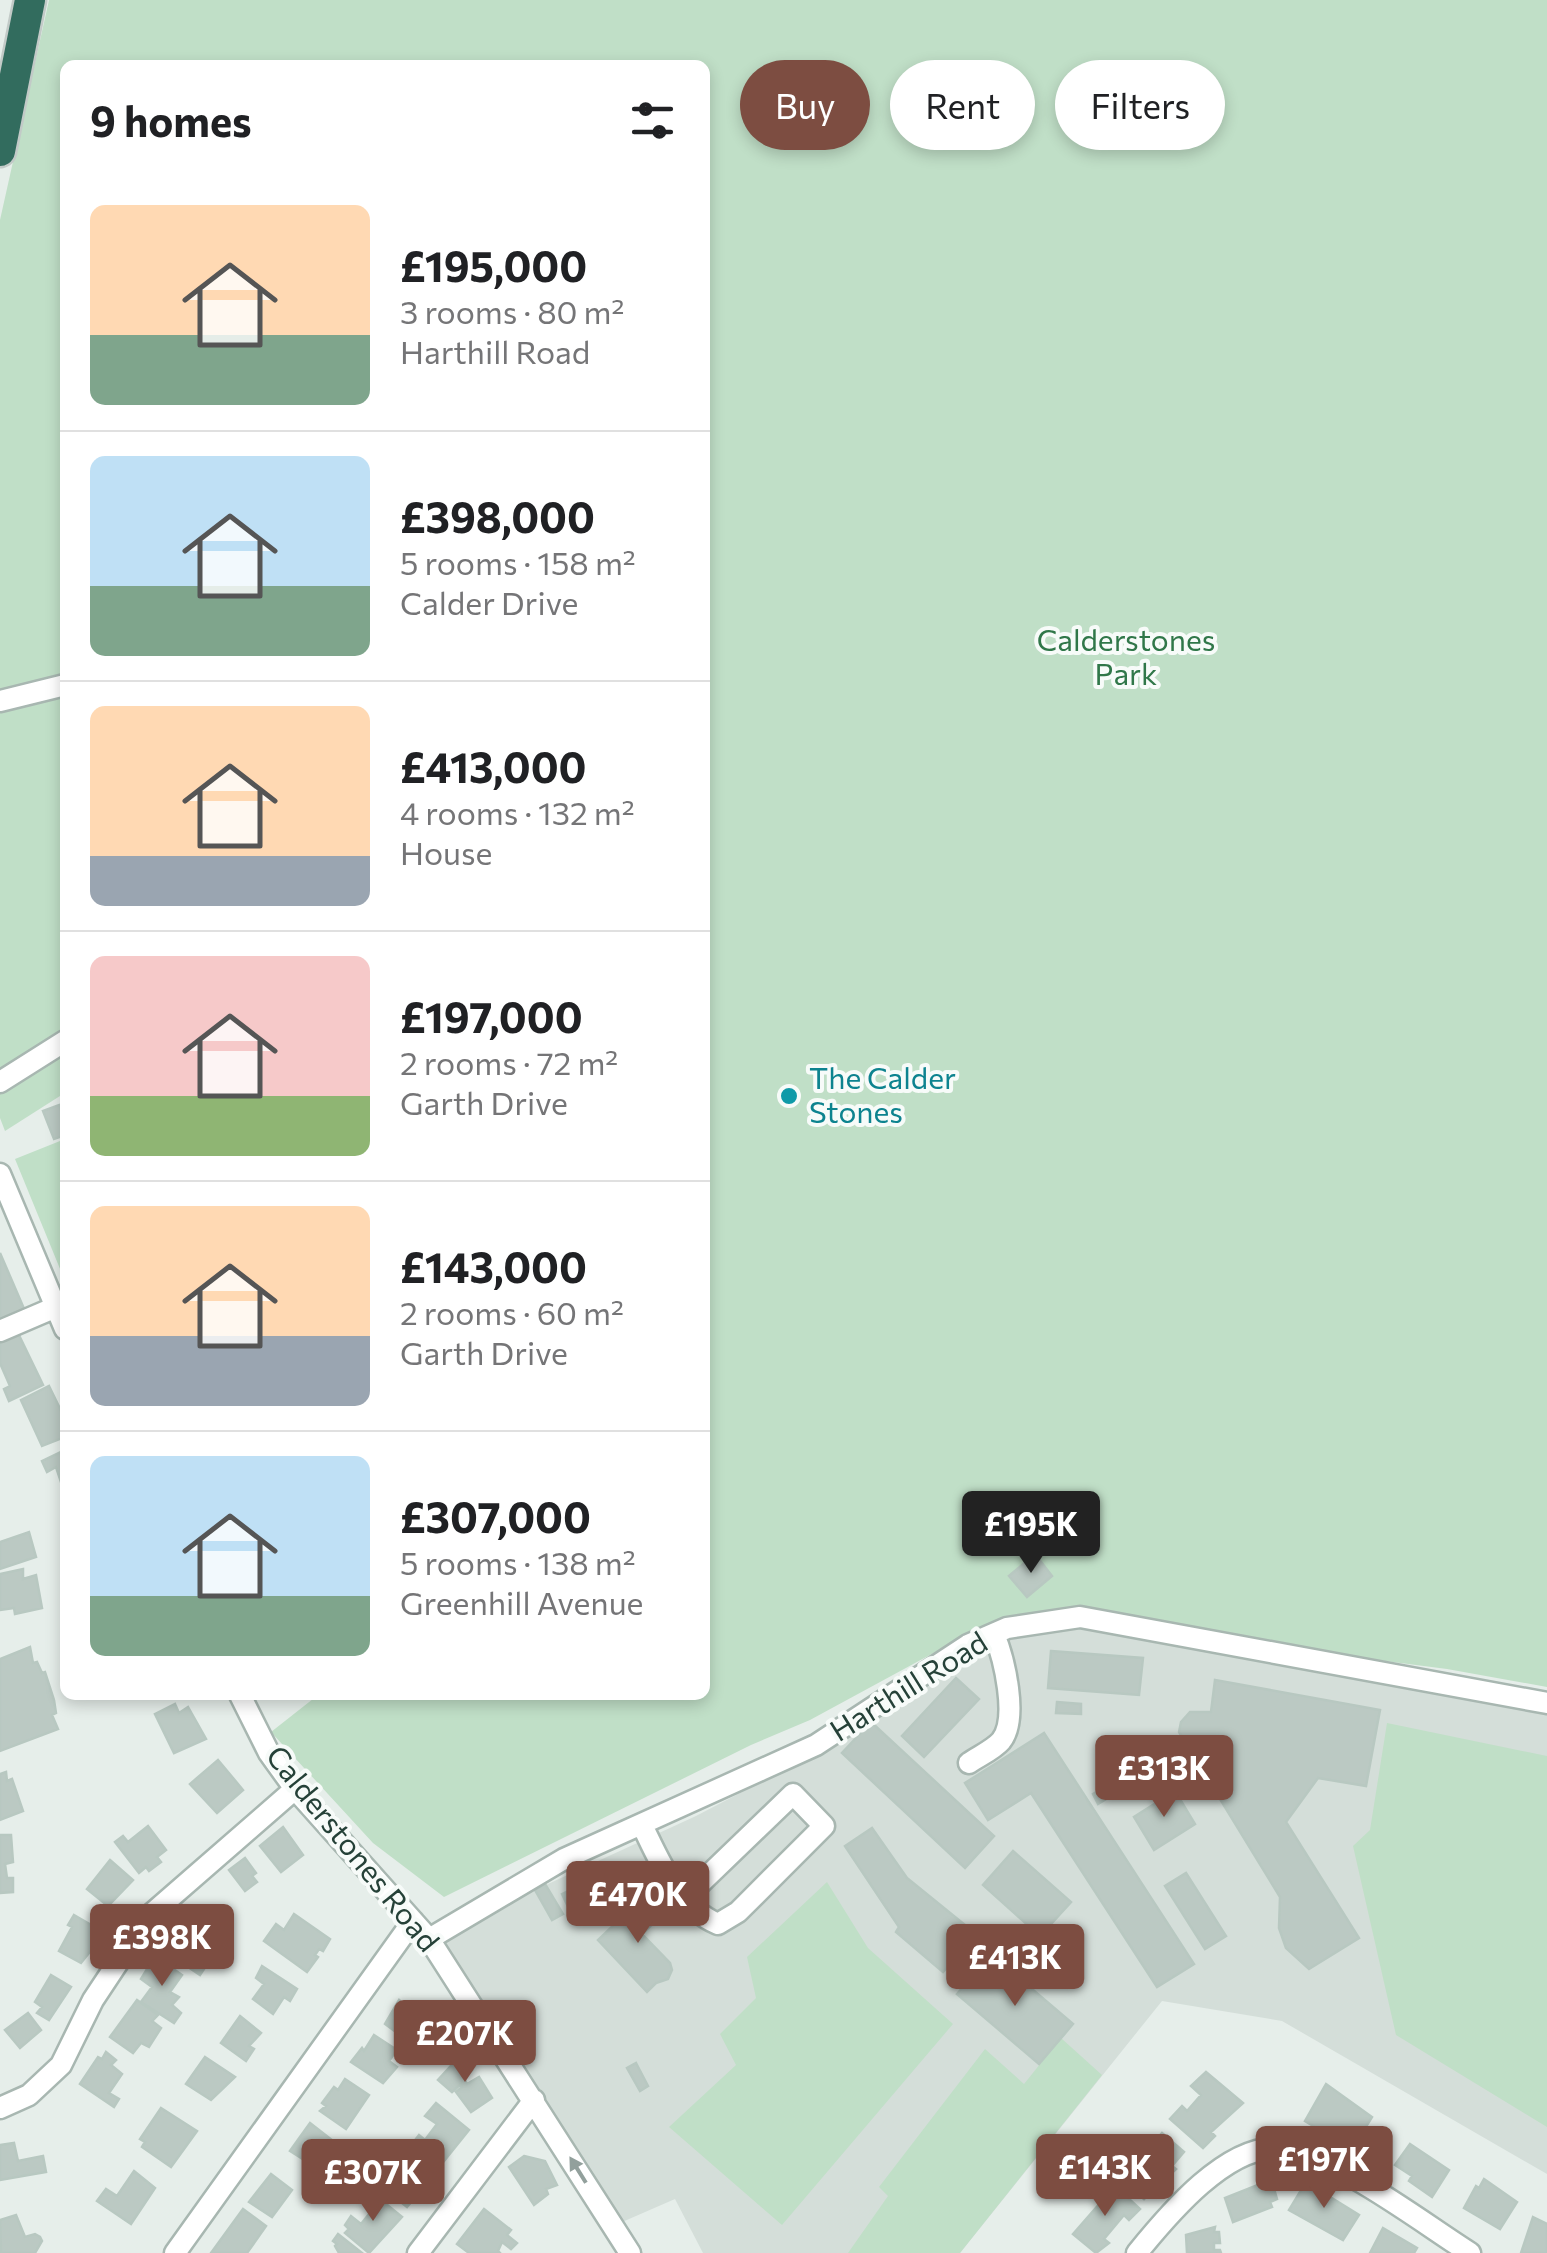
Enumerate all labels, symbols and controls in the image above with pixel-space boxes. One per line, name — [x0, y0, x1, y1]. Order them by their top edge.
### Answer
chip: Buy — [740, 60, 870, 150]
chip: Rent — [890, 60, 1035, 150]
chip: Filters — [1055, 60, 1225, 150]
icon: filters — [625, 93, 680, 148]
text: 9 homes — [90, 94, 252, 146]
text: £195,000 — [400, 239, 587, 291]
icon: home — [170, 245, 290, 365]
text: 3 rooms · 80 m² — [400, 291, 624, 331]
text: Harthill Road — [400, 331, 590, 371]
text: £398,000 — [400, 490, 595, 542]
icon: home — [170, 496, 290, 616]
text: 5 rooms · 158 m² — [400, 542, 636, 582]
text: Calder Drive — [400, 582, 578, 622]
park label: Calderstones Park — [1037, 620, 1215, 691]
text: £413,000 — [400, 740, 587, 792]
icon: home — [170, 746, 290, 866]
text: 4 rooms · 132 m² — [400, 792, 635, 832]
text: House — [400, 832, 492, 872]
text: £197,000 — [400, 990, 583, 1042]
icon: home — [170, 996, 290, 1116]
text: 2 rooms · 72 m² — [400, 1042, 618, 1082]
place label: The Calder Stones — [809, 1058, 956, 1129]
text: Garth Drive — [400, 1082, 568, 1122]
marker: The Calder Stones — [778, 1085, 800, 1107]
text: £143,000 — [400, 1240, 587, 1292]
icon: home — [170, 1246, 290, 1366]
text: 2 rooms · 60 m² — [400, 1292, 624, 1332]
text: Garth Drive — [400, 1332, 568, 1372]
text: £307,000 — [400, 1490, 591, 1542]
pin: £195K — [961, 1491, 1101, 1576]
icon: home — [170, 1496, 290, 1616]
text: £195K — [984, 1503, 1078, 1543]
text: 5 rooms · 138 m² — [400, 1542, 636, 1582]
text: Greenhill Avenue — [400, 1582, 643, 1622]
street label: Harthill Road — [822, 1622, 993, 1748]
pin: £313K — [1094, 1735, 1234, 1820]
street label: Calderstones Road — [259, 1737, 448, 1958]
text: £313K — [1117, 1747, 1211, 1787]
pin: £470K — [568, 1861, 708, 1946]
text: £470K — [588, 1873, 688, 1913]
pin: £398K — [92, 1904, 232, 1989]
text: £398K — [112, 1916, 212, 1956]
pin: £413K — [945, 1924, 1085, 2009]
text: £413K — [968, 1936, 1062, 1976]
pin: £207K — [395, 2000, 535, 2085]
text: £207K — [416, 2012, 514, 2052]
pin: £197K — [1254, 2126, 1394, 2211]
pin: £143K — [1035, 2134, 1175, 2219]
text: £197K — [1278, 2138, 1370, 2178]
pin: £307K — [303, 2139, 443, 2224]
text: £143K — [1058, 2146, 1152, 2186]
text: £307K — [324, 2151, 422, 2191]
one-way arrow — [570, 2157, 588, 2184]

